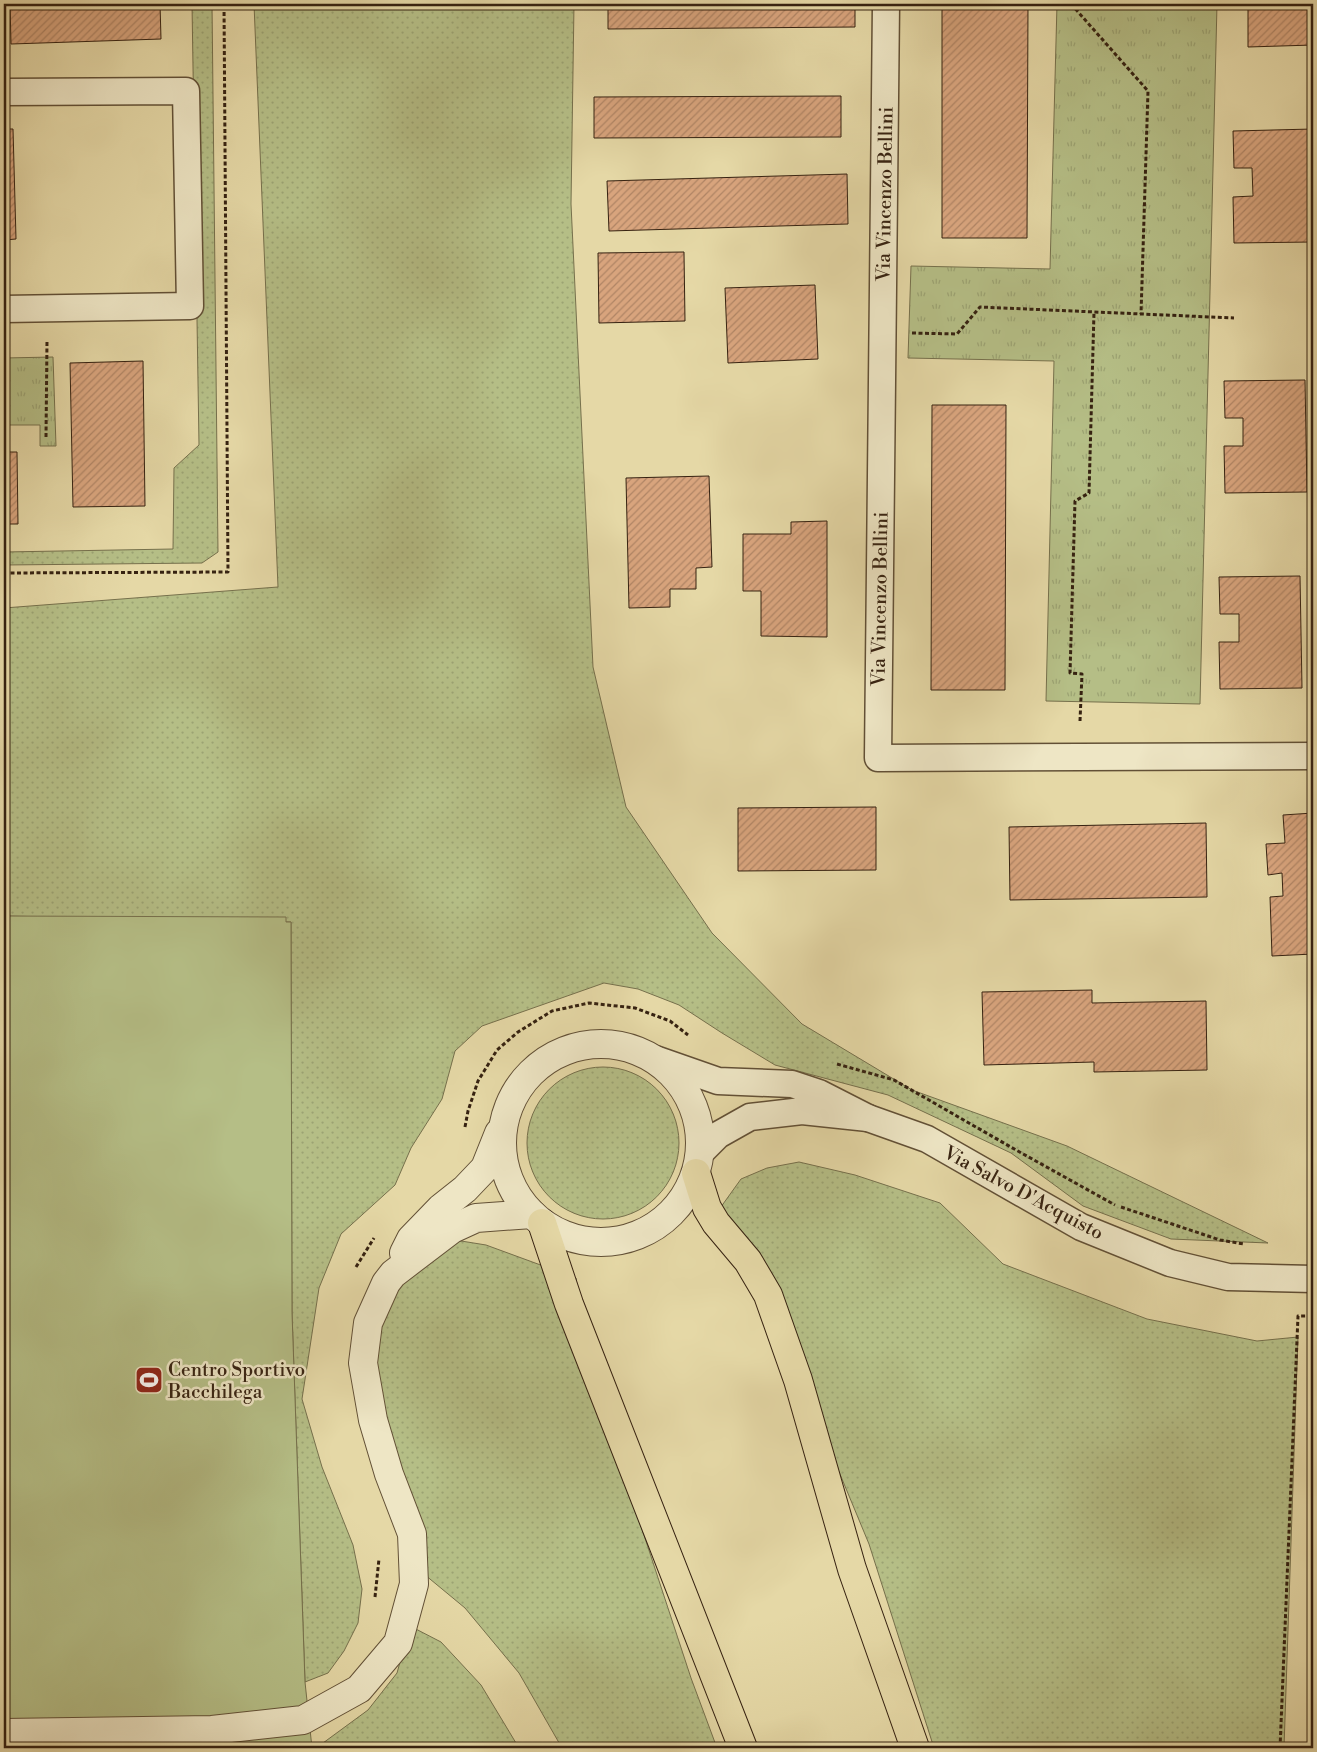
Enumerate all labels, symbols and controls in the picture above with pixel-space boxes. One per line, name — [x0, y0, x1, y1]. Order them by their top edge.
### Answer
street label: Via Vincenzo Bellini — [871, 106, 899, 283]
street label: Via Vincenzo Bellini — [866, 511, 894, 688]
street label: Via Salvo D'Acquisto — [939, 1140, 1108, 1245]
place label: Centro Sportivo Bacchilega — [167, 1358, 305, 1404]
sports icon: Centro Sportivo Bacchilega — [134, 1365, 164, 1395]

